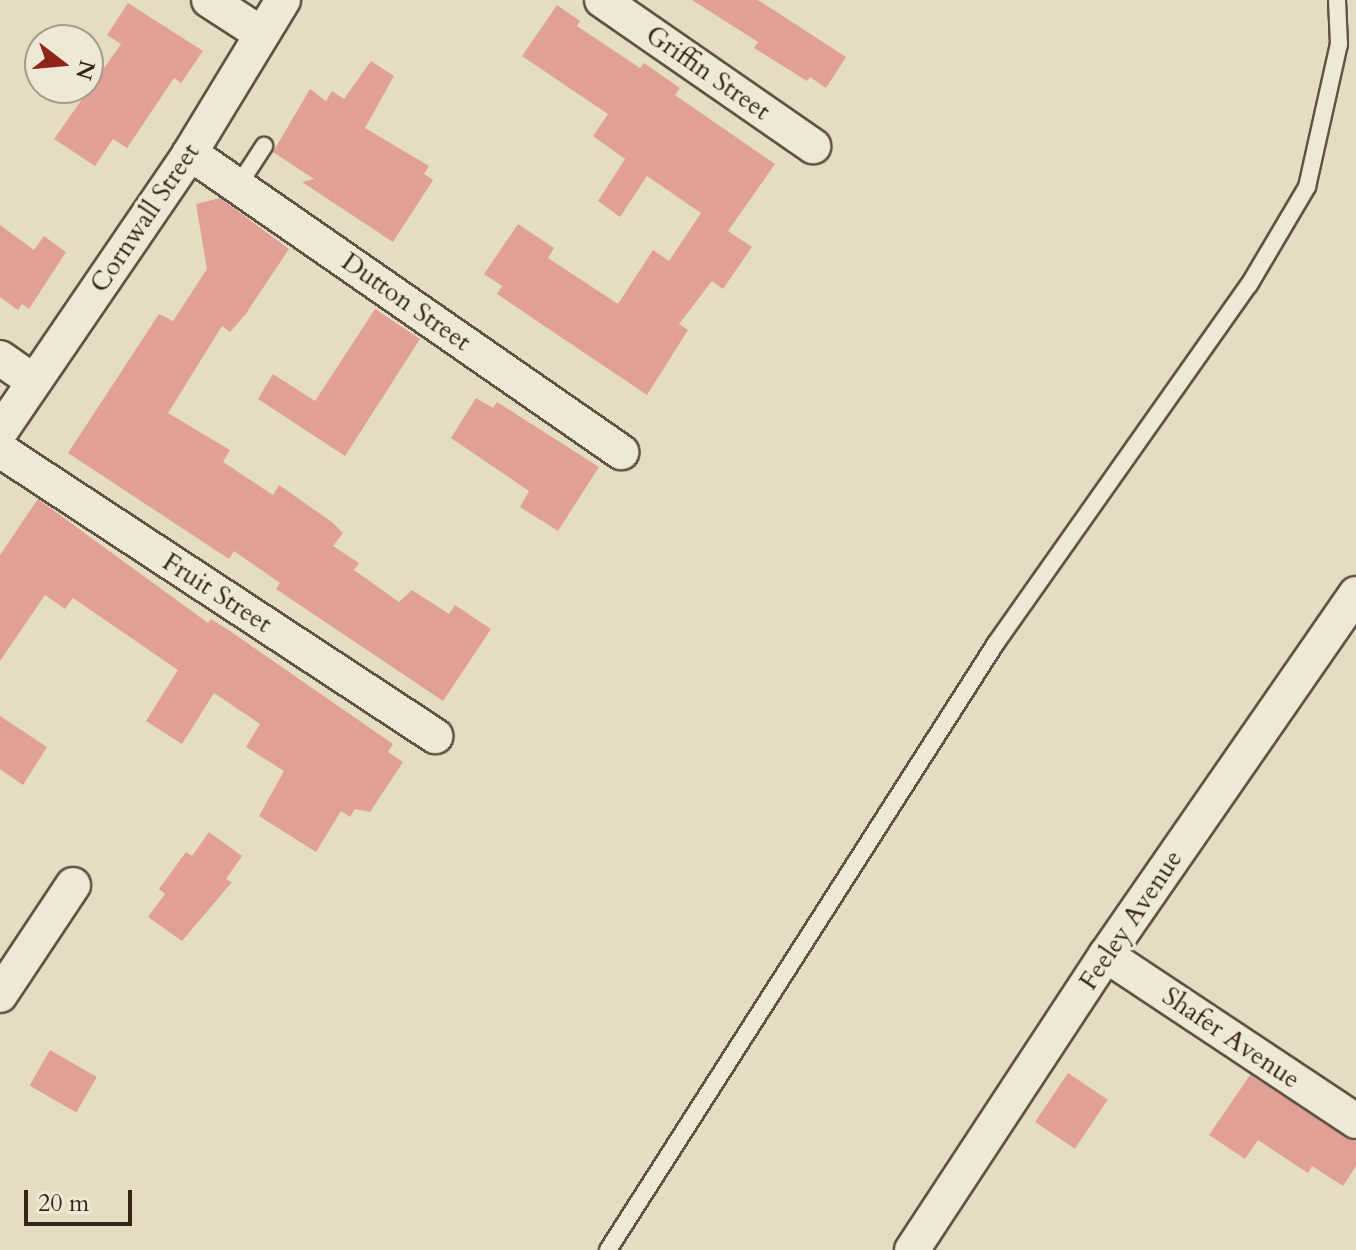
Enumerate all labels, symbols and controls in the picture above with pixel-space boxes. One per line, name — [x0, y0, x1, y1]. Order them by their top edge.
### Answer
street label: Griffin Street — [640, 19, 776, 127]
north arrow — [24, 24, 104, 104]
text: N — [68, 57, 102, 83]
street label: Cornwall Street — [84, 138, 206, 298]
street label: Dutton Street — [336, 246, 476, 358]
street label: Fruit Street — [157, 546, 277, 640]
street label: Feeley Avenue — [1073, 844, 1189, 996]
street label: Shafer Avenue — [1156, 981, 1306, 1095]
scale bar — [28, 1174, 136, 1224]
text: 20 m — [38, 1187, 89, 1220]

